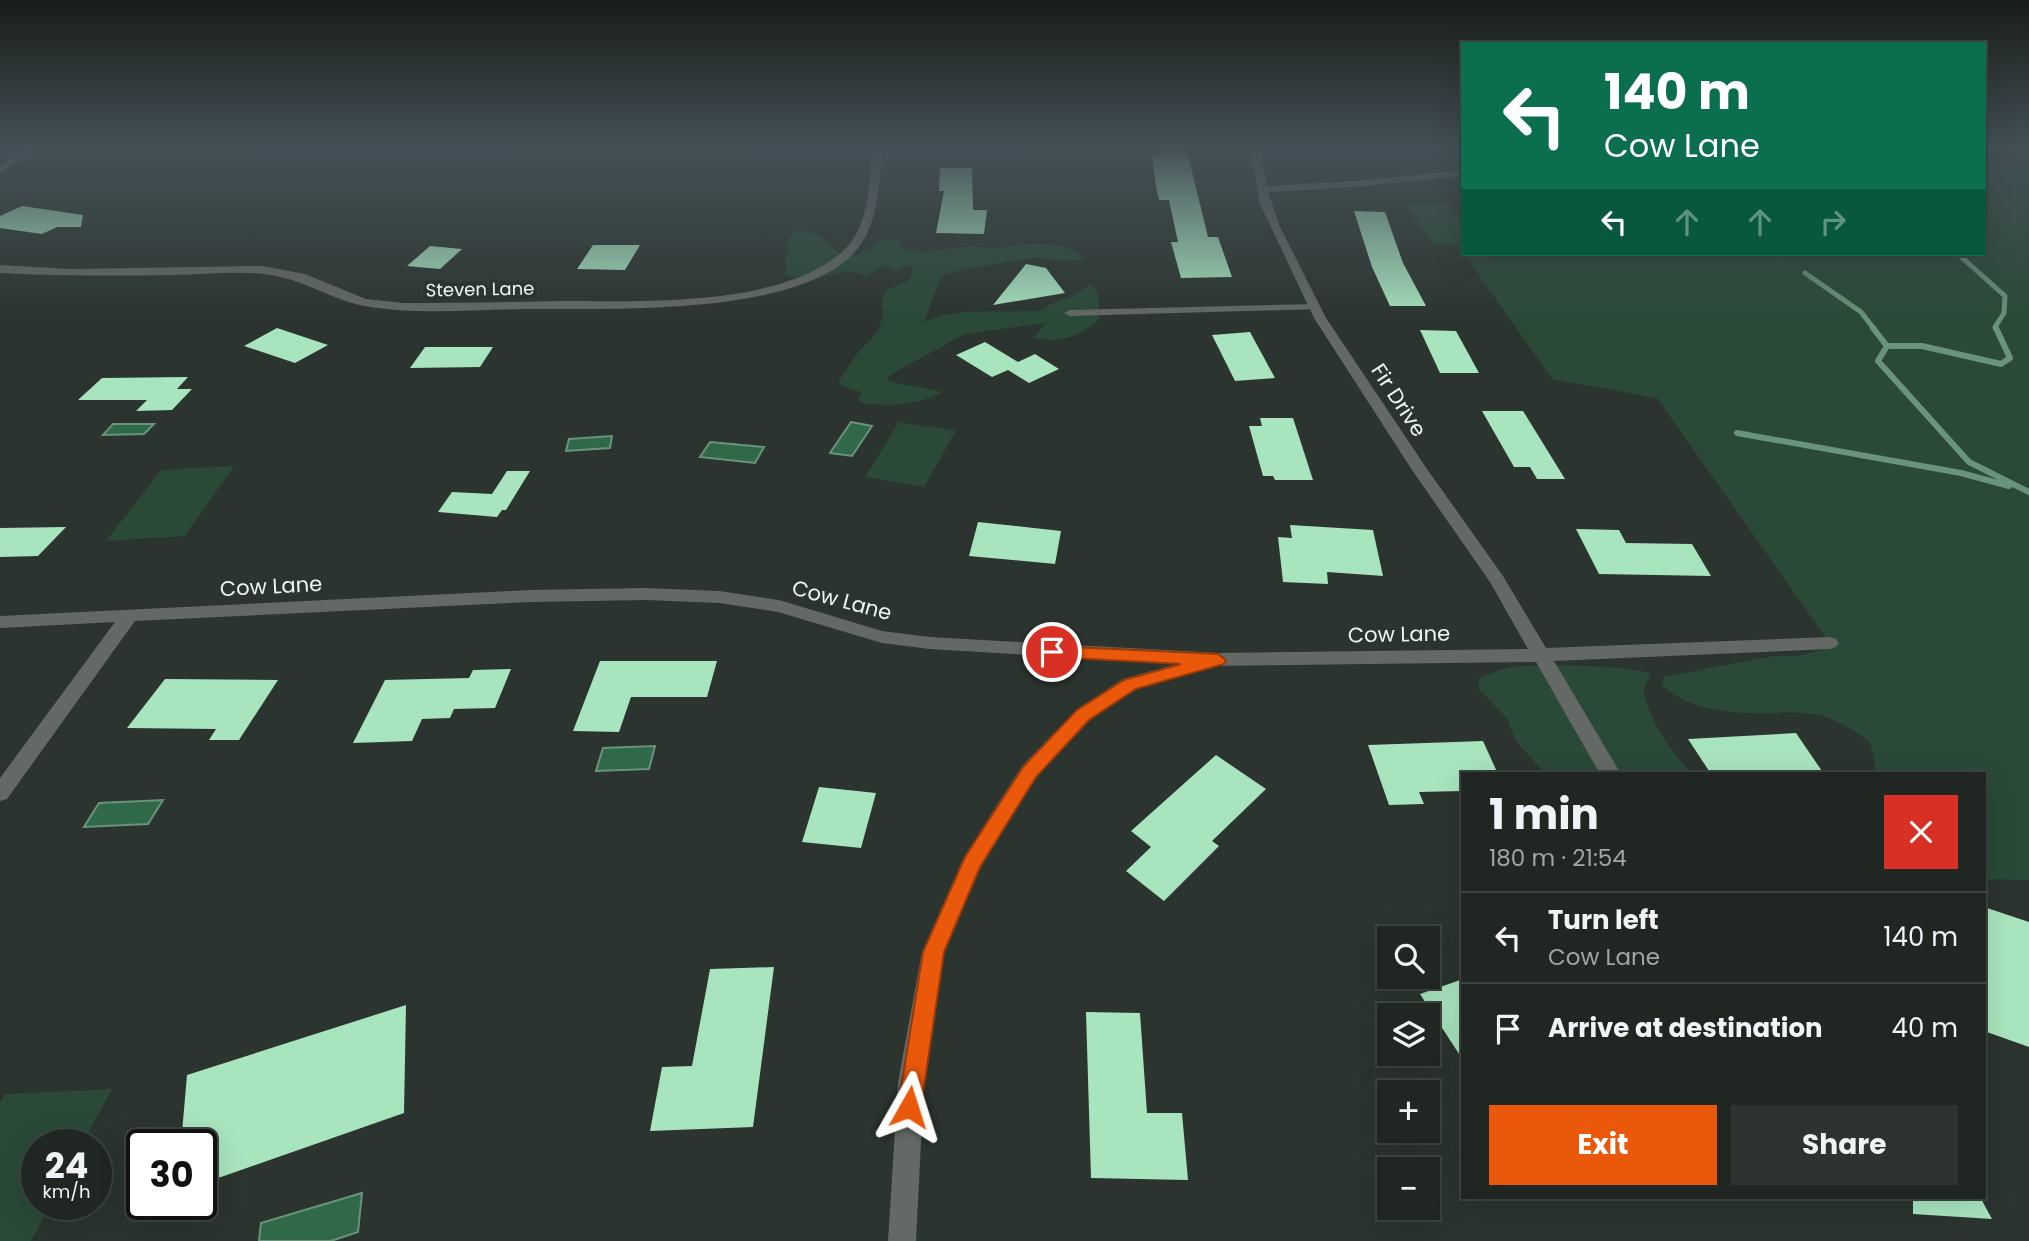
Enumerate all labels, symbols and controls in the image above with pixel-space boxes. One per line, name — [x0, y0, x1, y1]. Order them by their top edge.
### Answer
text: 140 m — [1604, 58, 1750, 126]
icon: left — [1489, 70, 1580, 161]
text: Cow Lane — [1604, 123, 1760, 168]
icon: left — [1595, 203, 1633, 241]
icon: ahead — [1668, 203, 1706, 241]
icon: ahead — [1741, 203, 1779, 241]
icon: right — [1814, 203, 1852, 241]
street label: Steven Lane — [426, 276, 534, 302]
street label: Fir Drive — [1365, 358, 1433, 442]
street label: Cow Lane — [219, 569, 323, 603]
street label: Cow Lane — [789, 573, 895, 627]
street label: Cow Lane — [1348, 619, 1450, 649]
pin — [1022, 622, 1082, 682]
icon: arrive — [1033, 633, 1071, 671]
text: 1 min — [1489, 785, 1599, 844]
button: close — [1884, 795, 1958, 869]
text: 180 m · 21:54 — [1489, 842, 1627, 874]
text: Turn left — [1548, 902, 1659, 938]
icon: left — [1489, 919, 1527, 957]
text: 140 m — [1883, 919, 1958, 955]
map controls — [1377, 926, 1440, 1220]
button: search — [1377, 926, 1440, 989]
text: Cow Lane — [1548, 941, 1660, 973]
button: layers — [1377, 1003, 1440, 1066]
icon: arrive — [1489, 1010, 1527, 1048]
text: Arrive at destination — [1548, 1010, 1823, 1046]
text: 40 m — [1892, 1010, 1958, 1046]
position arrow — [872, 1070, 946, 1144]
button: + — [1377, 1080, 1440, 1143]
button: Exit — [1489, 1105, 1717, 1185]
button: Share — [1731, 1105, 1958, 1185]
speed limit sign: 30 — [126, 1129, 217, 1220]
text: 24 — [45, 1141, 88, 1190]
button: − — [1377, 1157, 1440, 1220]
text: km/h — [43, 1179, 90, 1204]

